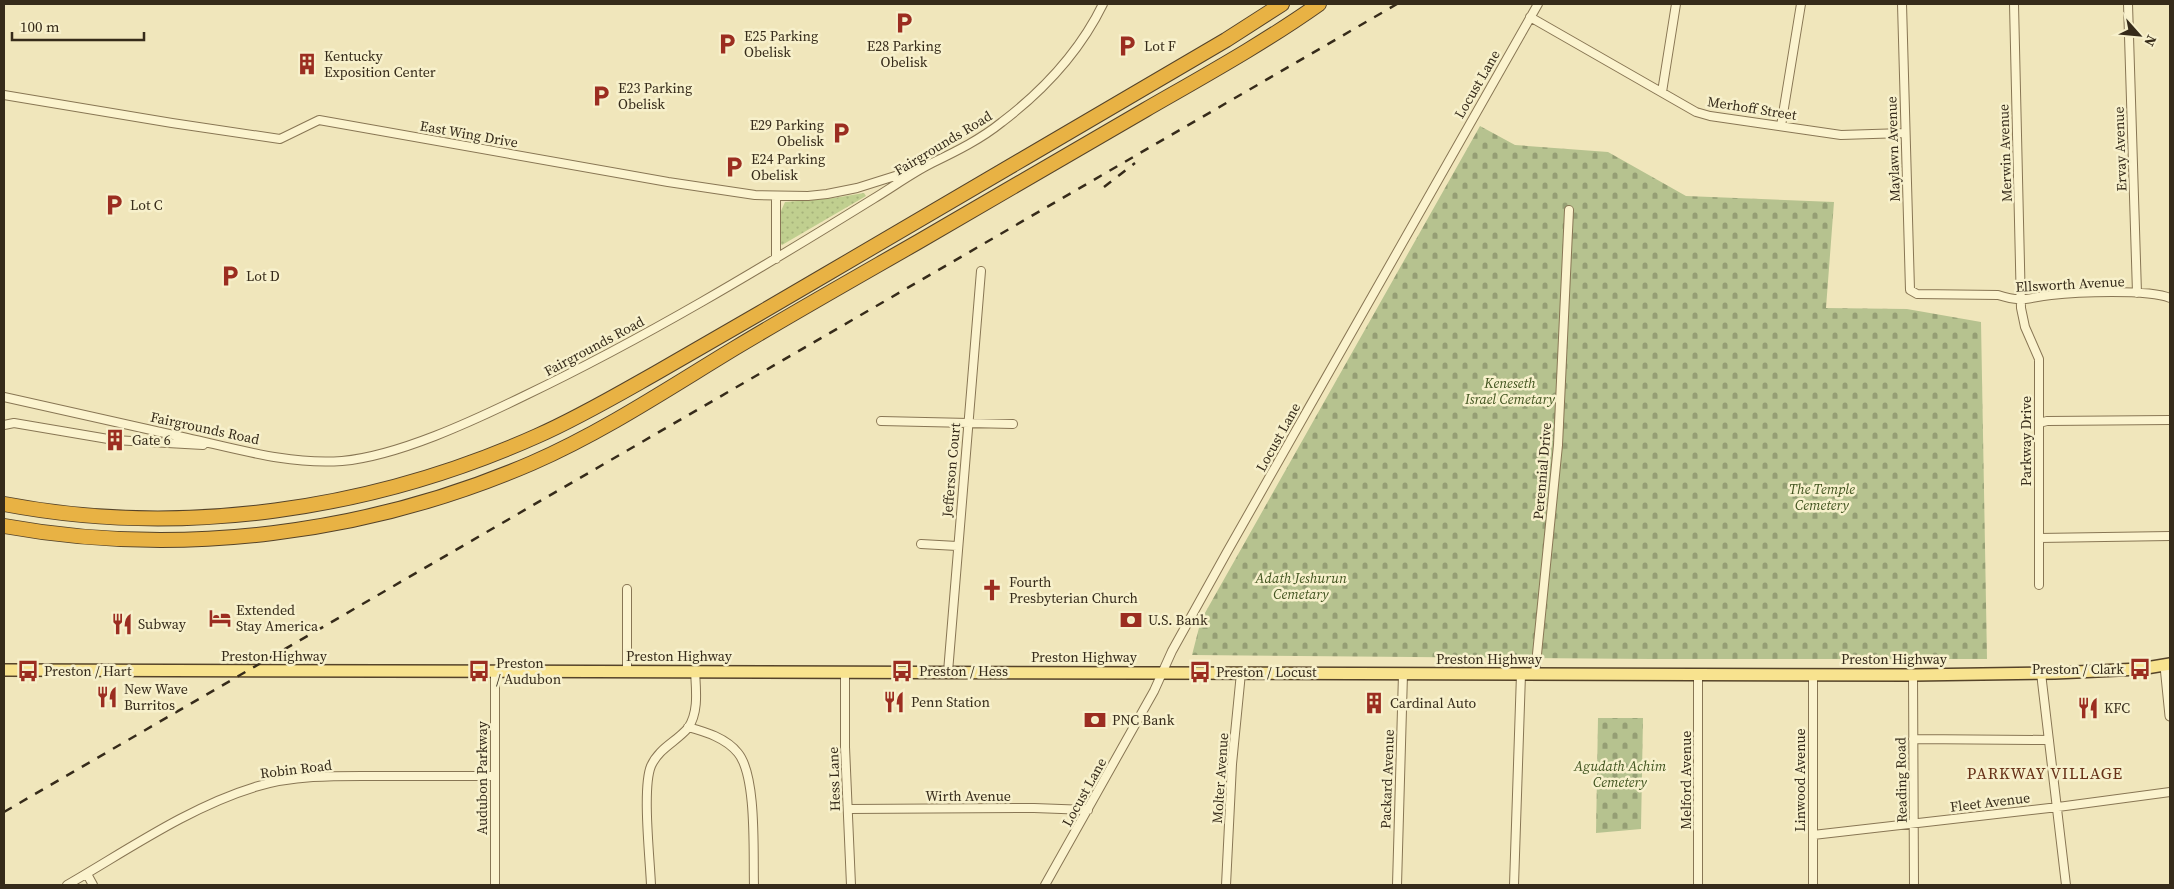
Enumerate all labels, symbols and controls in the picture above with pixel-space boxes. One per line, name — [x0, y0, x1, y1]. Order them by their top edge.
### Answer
scale bar — [12, 10, 145, 42]
parking icon: E28 Parking Obelisk — [891, 10, 917, 36]
north arrow — [2114, 10, 2164, 60]
text: 100 m — [20, 16, 60, 37]
place label: E25 Parking Obelisk — [744, 26, 818, 62]
parking icon: E25 Parking Obelisk — [714, 31, 740, 57]
text: N — [2139, 32, 2162, 50]
parking icon: Lot F — [1114, 33, 1140, 59]
place label: E28 Parking Obelisk — [867, 36, 941, 72]
place label: Lot F — [1144, 36, 1176, 56]
place label: Kentucky Exposition Center — [324, 46, 436, 82]
street label: Locust Lane — [1449, 46, 1505, 122]
building icon: Kentucky Exposition Center — [294, 51, 320, 77]
place label: E23 Parking Obelisk — [618, 78, 692, 114]
parking icon: E23 Parking Obelisk — [588, 83, 614, 109]
street label: Merhoff Street — [1706, 91, 1798, 125]
street label: Maylawn Avenue — [1881, 96, 1905, 202]
street label: Merwin Avenue — [1993, 104, 2017, 202]
street label: Fairgrounds Road — [890, 106, 996, 180]
street label: Ervay Avenue — [2109, 106, 2131, 192]
place label: E29 Parking Obelisk — [750, 115, 824, 151]
street label: East Wing Drive — [418, 116, 520, 152]
parking icon: E29 Parking Obelisk — [828, 120, 854, 146]
place label: E24 Parking Obelisk — [751, 149, 825, 185]
parking icon: E24 Parking Obelisk — [721, 154, 747, 180]
parking icon: Lot C — [101, 192, 127, 218]
place label: Lot C — [130, 195, 163, 215]
parking icon: Lot D — [217, 263, 243, 289]
place label: Lot D — [246, 266, 280, 286]
street label: Ellsworth Avenue — [2015, 271, 2125, 297]
street label: Fairgrounds Road — [540, 311, 648, 381]
park label: Keneseth Israel Cemetary — [1464, 373, 1555, 409]
street label: Parkway Drive — [2016, 396, 2036, 486]
street label: Locust Lane — [1251, 399, 1305, 475]
street label: Fairgrounds Road — [149, 407, 261, 449]
street label: Jefferson Court — [937, 422, 965, 519]
street label: Perennial Drive — [1528, 422, 1556, 520]
building icon: Gate 6 — [102, 427, 128, 453]
place label: Gate 6 — [132, 430, 171, 450]
park label: The Temple Cemetery — [1789, 479, 1855, 515]
park label: Adath Jeshurun Cemetary — [1254, 568, 1347, 604]
place label: Fourth Presbyterian Church — [1009, 572, 1138, 608]
church icon: Fourth Presbyterian Church — [979, 577, 1005, 603]
place label: Extended Stay America — [236, 600, 319, 636]
hotel icon: Extended Stay America — [207, 605, 233, 631]
bank icon: U.S. Bank — [1118, 607, 1144, 633]
place label: U.S. Bank — [1148, 610, 1208, 630]
restaurant icon: Subway — [109, 611, 135, 637]
place label: Subway — [138, 614, 187, 634]
street label: Preston Highway — [221, 646, 328, 666]
street label: Preston Highway — [626, 646, 733, 666]
street label: Preston Highway — [1031, 647, 1138, 667]
street label: Preston Highway — [1436, 649, 1543, 669]
street label: Preston Highway — [1841, 649, 1948, 669]
place label: Preston / Audubon — [496, 653, 562, 689]
bus stop icon: Preston / Clark — [2127, 656, 2153, 682]
bus stop icon: Preston / Hart — [15, 658, 41, 684]
bus stop icon: Preston / Audubon — [466, 658, 492, 684]
bus stop icon: Preston / Hess — [889, 658, 915, 684]
bus stop icon: Preston / Locust — [1187, 659, 1213, 685]
place label: Preston / Clark — [2032, 659, 2124, 679]
place label: Preston / Hart — [44, 661, 132, 681]
place label: Preston / Hess — [919, 661, 1008, 681]
place label: Preston / Locust — [1216, 662, 1317, 682]
place label: New Wave Burritos — [124, 679, 188, 715]
restaurant icon: New Wave Burritos — [94, 684, 120, 710]
restaurant icon: Penn Station — [881, 689, 907, 715]
building icon: Cardinal Auto — [1361, 690, 1387, 716]
place label: Penn Station — [911, 692, 990, 712]
place label: Cardinal Auto — [1390, 693, 1477, 713]
restaurant icon: KFC — [2075, 695, 2101, 721]
place label: KFC — [2104, 698, 2130, 718]
bank icon: PNC Bank — [1082, 707, 1108, 733]
place label: PNC Bank — [1112, 710, 1175, 730]
street label: Audubon Parkway — [472, 720, 492, 835]
street label: Linwood Avenue — [1790, 728, 1810, 832]
street label: Packard Avenue — [1375, 729, 1399, 829]
street label: Melford Avenue — [1676, 731, 1696, 829]
street label: Molter Avenue — [1207, 732, 1233, 824]
street label: Reading Road — [1890, 737, 1912, 823]
street label: Hess Lane — [823, 746, 845, 812]
street label: Locust Lane — [1057, 754, 1111, 830]
street label: Robin Road — [259, 755, 333, 783]
park label: Agudath Achim Cemetery — [1573, 756, 1667, 792]
district label: PARKWAY VILLAGE — [1967, 762, 2123, 784]
street label: Wirth Avenue — [925, 786, 1011, 806]
street label: Fleet Avenue — [1949, 787, 2031, 817]

